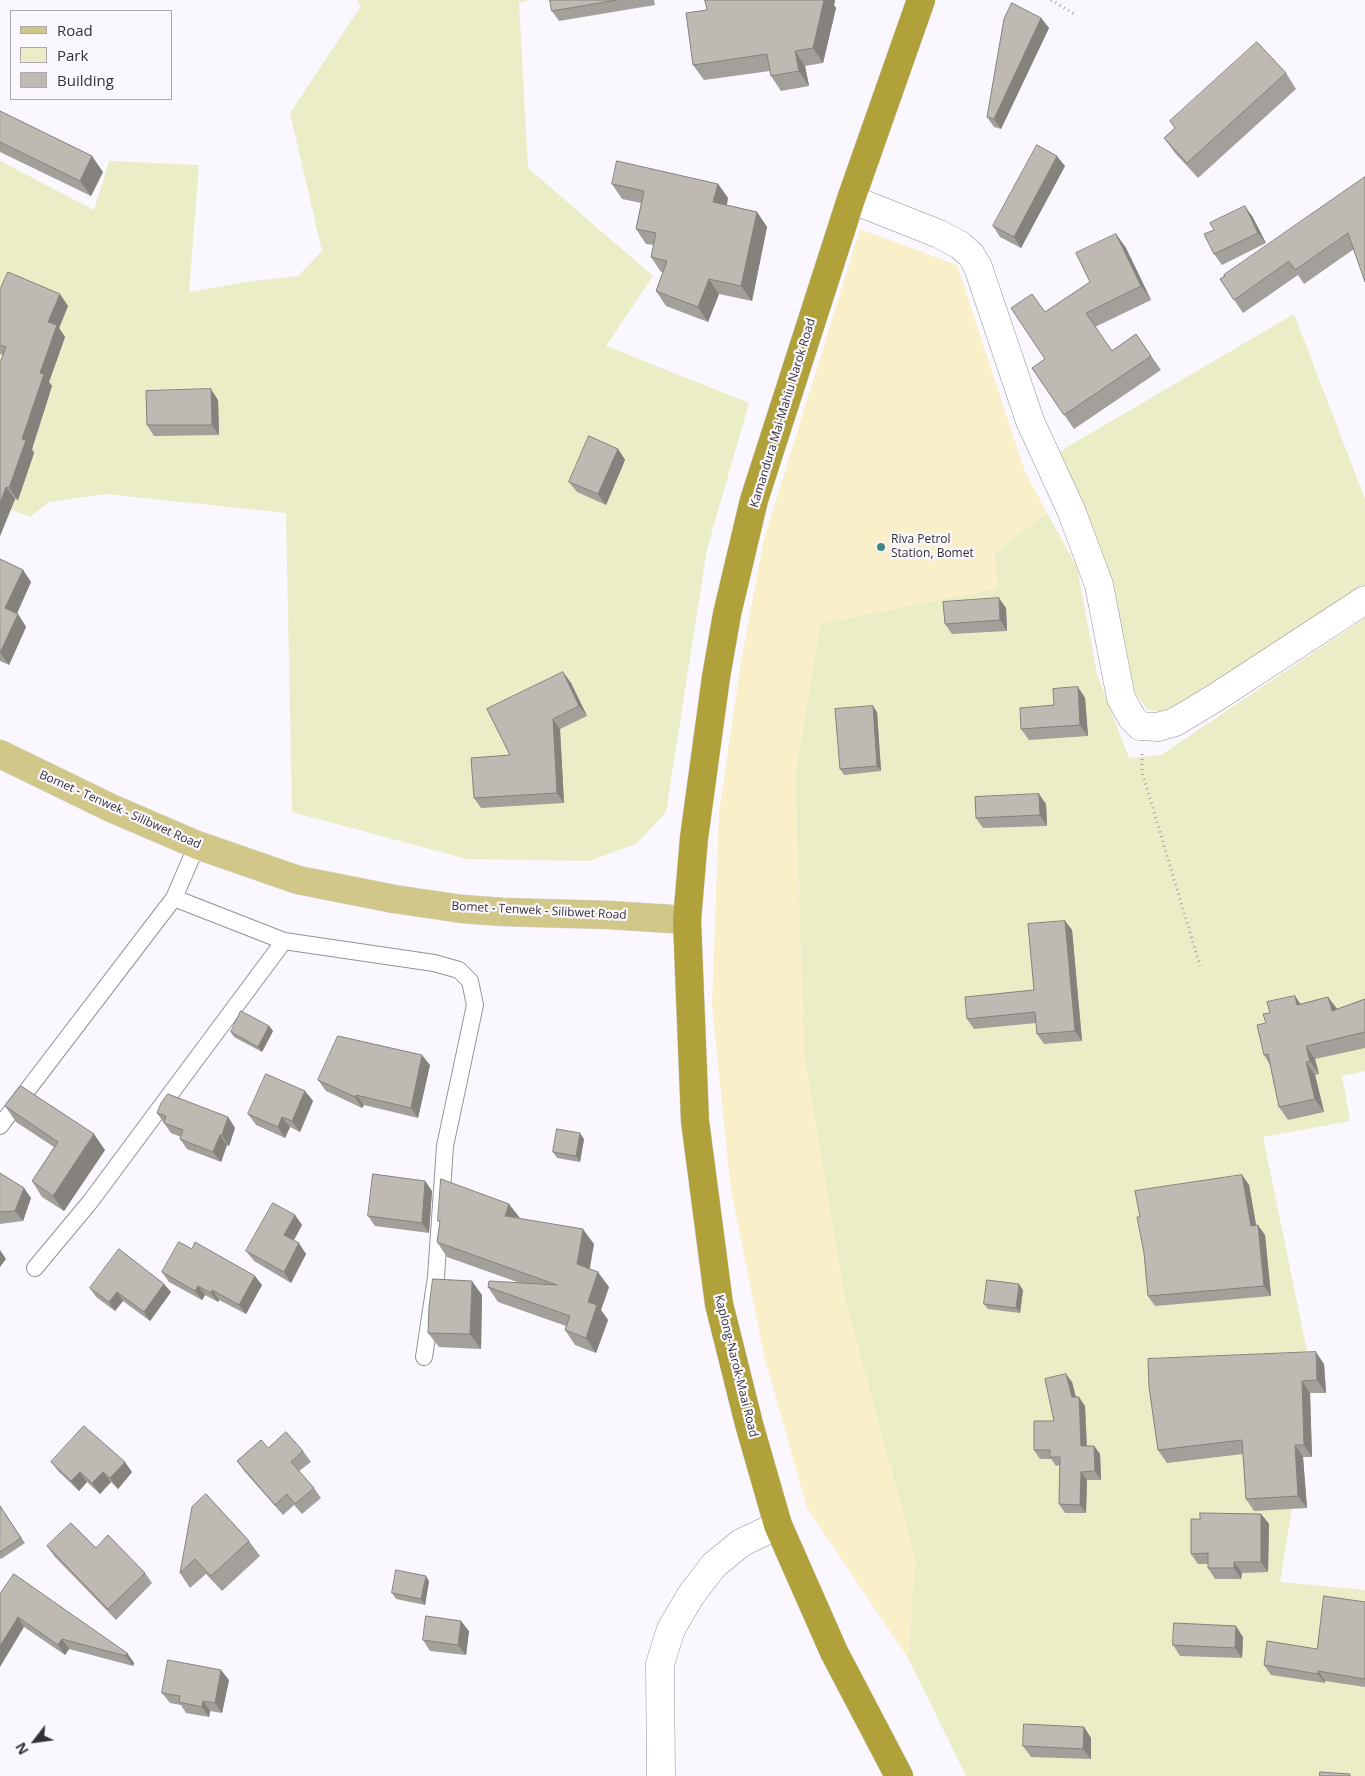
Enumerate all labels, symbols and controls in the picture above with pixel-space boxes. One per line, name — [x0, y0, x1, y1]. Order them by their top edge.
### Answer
legend — [10, 10, 172, 100]
text: Road — [57, 20, 93, 40]
text: Park — [57, 45, 88, 65]
text: Building — [57, 70, 114, 90]
street label: Kamandura Mai-Mahiu Narok Road — [747, 317, 819, 509]
place label: Riva Petrol Station, Bomet — [891, 533, 974, 561]
marker: Riva Petrol Station, Bomet — [875, 541, 887, 553]
street label: Bomet - Tenwek - Silibwet Road — [37, 768, 203, 852]
street label: Bomet - Tenwek - Silibwet Road — [451, 899, 627, 923]
street label: Kaplong-Narok-Maai Road — [711, 1293, 761, 1439]
north arrow — [10, 1716, 60, 1766]
text: N — [11, 1739, 33, 1758]

